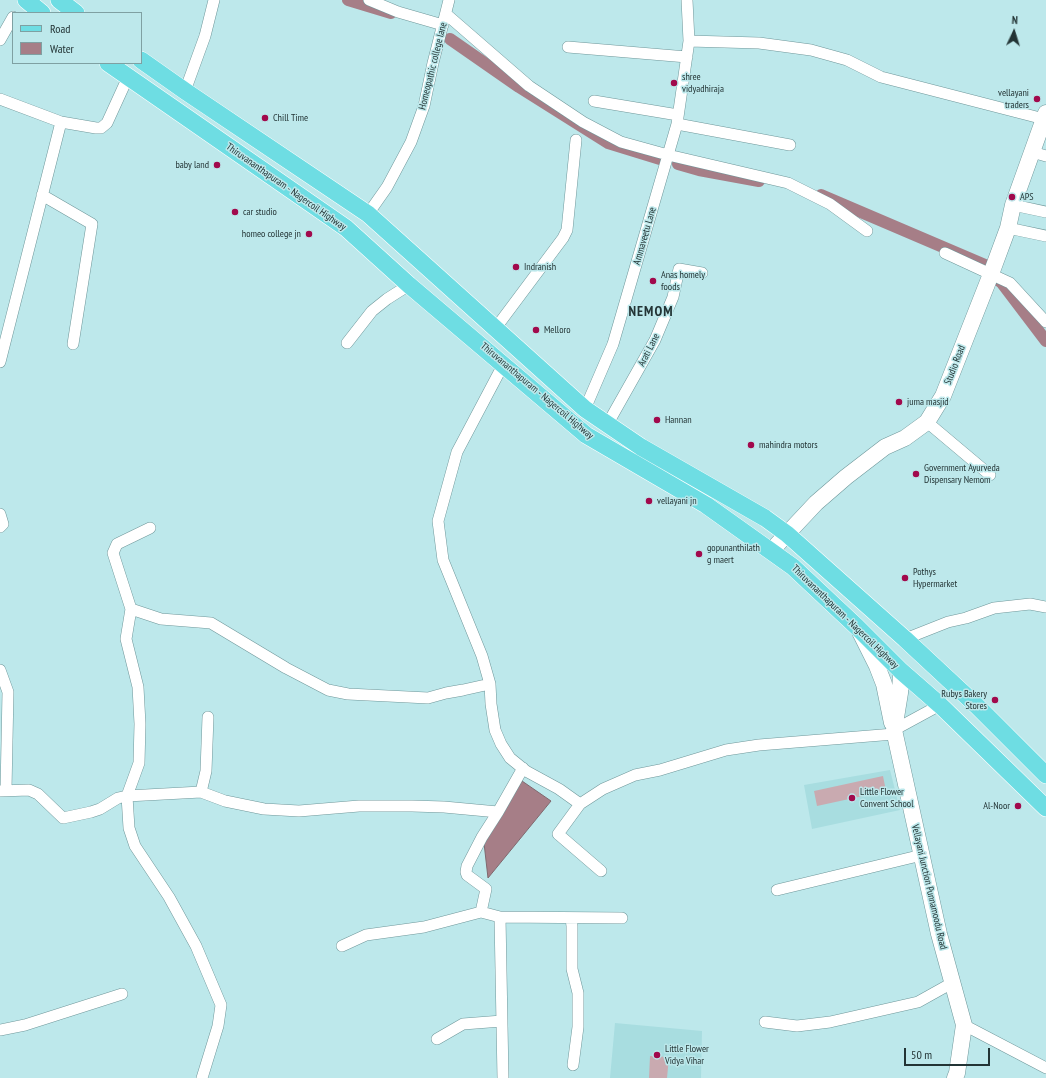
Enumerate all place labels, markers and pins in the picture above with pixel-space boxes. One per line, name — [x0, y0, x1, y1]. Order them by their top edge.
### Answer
place label: shree vidyadhiraja — [682, 71, 724, 94]
marker: shree vidyadhiraja — [669, 78, 679, 88]
place label: vellayani traders — [998, 87, 1029, 110]
marker: vellayani traders — [1032, 94, 1042, 104]
place label: Chill Time — [273, 112, 308, 124]
marker: Chill Time — [260, 113, 270, 123]
place label: baby land — [175, 159, 209, 171]
marker: baby land — [212, 160, 222, 170]
place label: APS — [1020, 191, 1034, 203]
marker: APS — [1007, 192, 1017, 202]
place label: car studio — [243, 206, 277, 218]
marker: car studio — [230, 207, 240, 217]
place label: homeo college jn — [242, 228, 301, 240]
marker: homeo college jn — [304, 229, 314, 239]
place label: Indranish — [524, 261, 556, 273]
marker: Indranish — [511, 262, 521, 272]
place label: Anas homely foods — [661, 269, 705, 292]
marker: Anas homely foods — [648, 276, 658, 286]
place label: Melloro — [544, 324, 571, 336]
marker: Melloro — [531, 325, 541, 335]
place label: juma masjid — [907, 396, 949, 408]
marker: juma masjid — [894, 397, 904, 407]
place label: Hannan — [665, 414, 692, 426]
marker: Hannan — [652, 415, 662, 425]
place label: mahindra motors — [759, 439, 818, 451]
marker: mahindra motors — [746, 440, 756, 450]
place label: Government Ayurveda Dispensary Nemom — [924, 462, 1000, 486]
marker: Government Ayurveda Dispensary Nemom — [911, 469, 921, 479]
place label: vellayani jn — [657, 495, 697, 507]
marker: vellayani jn — [644, 496, 654, 506]
place label: gopunanthilath g maert — [707, 542, 760, 566]
marker: gopunanthilath g maert — [694, 549, 704, 559]
place label: Pothys Hypermarket — [913, 566, 957, 590]
marker: Pothys Hypermarket — [900, 573, 910, 583]
place label: Rubys Bakery Stores — [941, 688, 987, 712]
marker: Rubys Bakery Stores — [990, 695, 1000, 705]
place label: Little Flower Convent School — [860, 786, 913, 810]
marker: Little Flower Convent School — [847, 793, 857, 803]
place label: Al-Noor — [983, 800, 1010, 812]
marker: Al-Noor — [1013, 801, 1023, 811]
place label: Little Flower Vidya Vihar — [665, 1043, 709, 1066]
marker: Little Flower Vidya Vihar — [652, 1050, 662, 1060]

